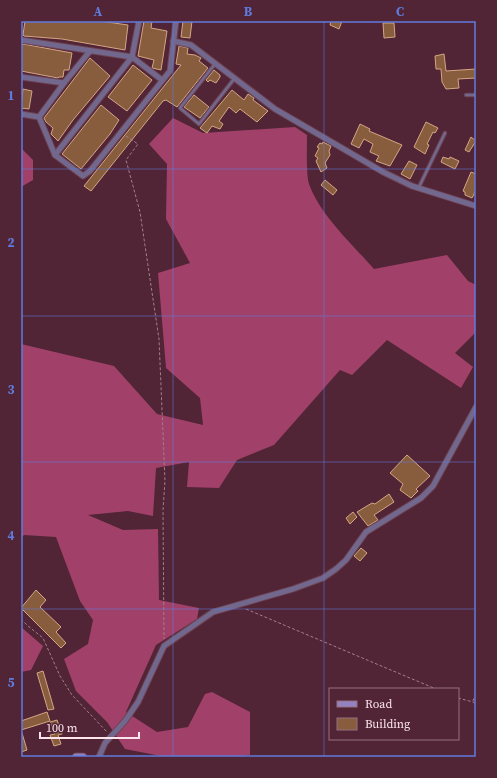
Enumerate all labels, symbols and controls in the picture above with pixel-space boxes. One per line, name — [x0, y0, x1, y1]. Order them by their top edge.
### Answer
text: A — [94, 3, 103, 20]
text: B — [244, 3, 253, 20]
text: C — [396, 3, 404, 20]
text: 1 — [7, 87, 15, 104]
text: 2 — [7, 234, 15, 251]
text: 3 — [7, 381, 15, 398]
text: 4 — [7, 527, 15, 544]
text: 5 — [7, 674, 15, 691]
legend — [329, 688, 459, 740]
text: Road — [365, 696, 392, 712]
scale bar — [40, 714, 139, 740]
text: Building — [365, 716, 410, 732]
text: 100 m — [46, 720, 78, 736]

